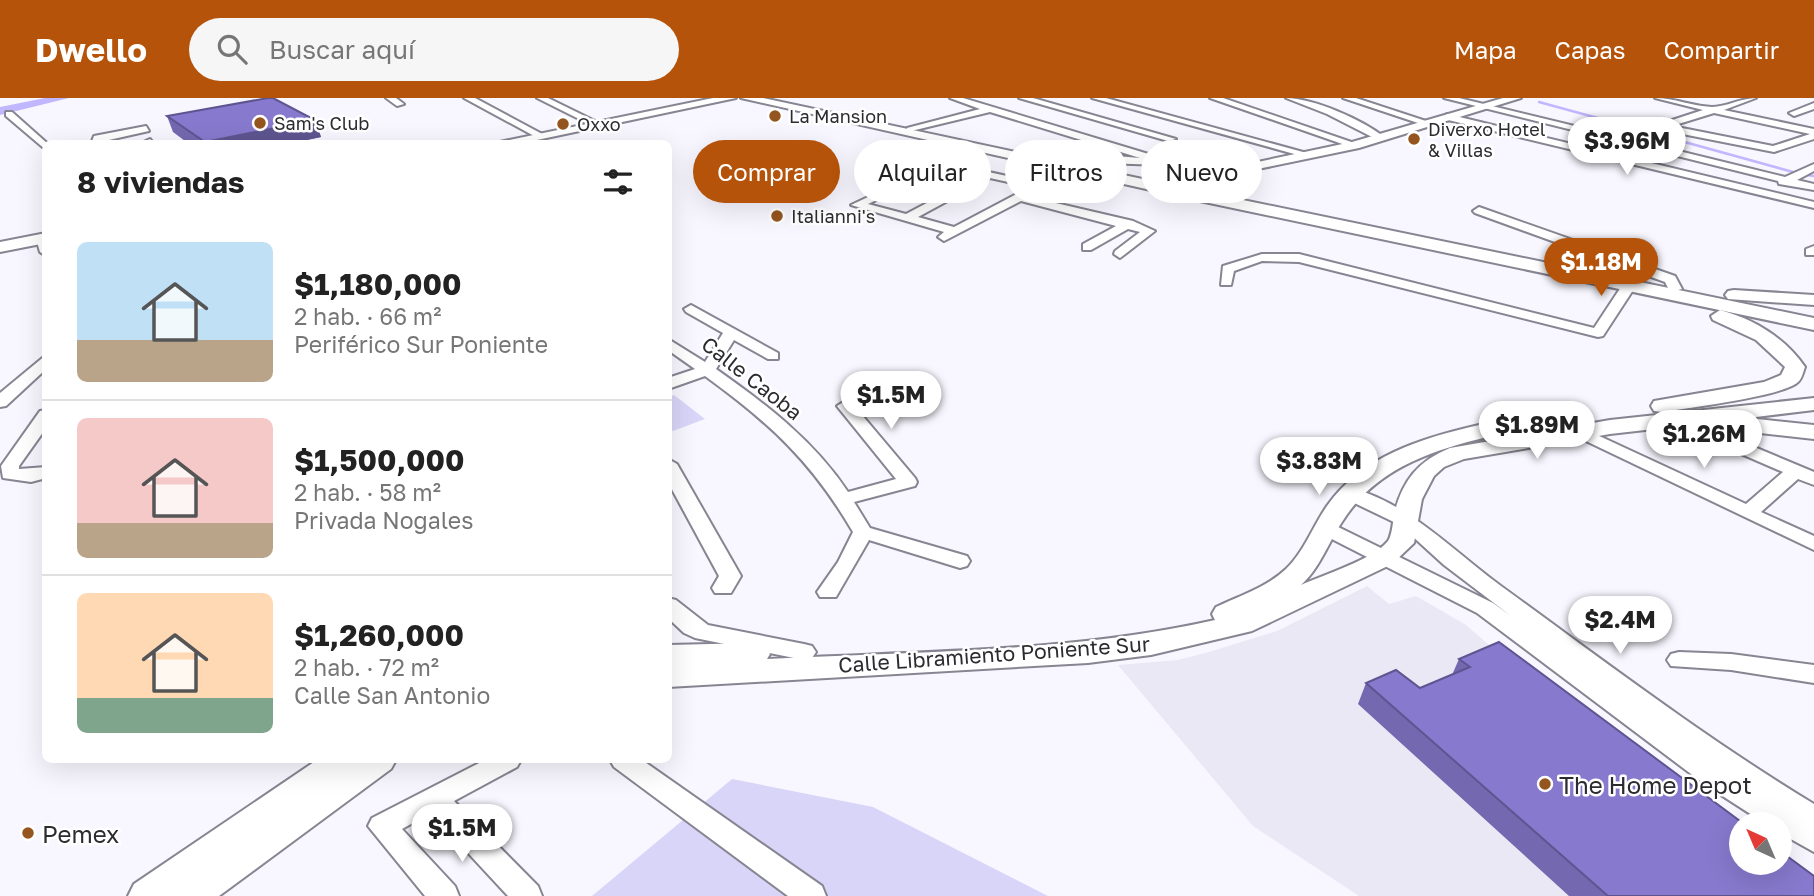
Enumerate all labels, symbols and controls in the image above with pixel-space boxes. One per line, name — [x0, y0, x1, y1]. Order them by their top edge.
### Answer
search box — [189, 18, 679, 81]
text: Dwello — [35, 30, 147, 69]
icon: search — [213, 30, 251, 68]
text: Buscar aquí — [269, 34, 415, 65]
text: Mapa — [1454, 35, 1517, 64]
text: Capas — [1555, 35, 1625, 64]
text: Compartir — [1663, 35, 1779, 64]
place label: La Mansion — [789, 105, 887, 127]
marker: La Mansion — [767, 108, 783, 124]
place label: Sam's Club — [274, 112, 369, 134]
place label: Oxxo — [577, 113, 621, 135]
marker: Sam's Club — [252, 115, 268, 131]
marker: Oxxo — [555, 116, 571, 132]
place label: Diverxo Hotel & Villas — [1428, 118, 1546, 161]
pin: $3.96M — [1570, 118, 1684, 177]
text: $3.96M — [1584, 126, 1670, 154]
marker: Diverxo Hotel & Villas — [1406, 131, 1422, 147]
chip: Comprar — [693, 140, 840, 203]
chip: Alquilar — [854, 140, 991, 203]
chip: Filtros — [1005, 140, 1127, 203]
chip: Nuevo — [1141, 140, 1262, 203]
icon: filters — [599, 163, 637, 201]
text: 8 viviendas — [77, 164, 245, 200]
place label: Italianni's — [791, 205, 875, 227]
marker: Italianni's — [769, 208, 785, 224]
pin: $1.18M — [1544, 238, 1658, 298]
text: $1.18M — [1560, 247, 1642, 275]
text: $1,180,000 — [294, 266, 461, 302]
icon: home — [133, 270, 217, 354]
text: 2 hab. · 66 m² — [294, 302, 441, 330]
text: Periférico Sur Poniente — [294, 330, 548, 358]
street label: Calle Caoba — [697, 331, 807, 425]
pin: $1.5M — [842, 372, 940, 431]
text: $1.5M — [856, 380, 926, 408]
pin: $1.89M — [1480, 402, 1594, 461]
text: $1.89M — [1495, 410, 1579, 438]
pin: $1.26M — [1647, 410, 1761, 470]
text: $1.26M — [1662, 419, 1746, 447]
pin: $3.83M — [1262, 438, 1376, 497]
text: $1,500,000 — [294, 442, 465, 478]
icon: home — [133, 446, 217, 530]
text: $3.83M — [1276, 446, 1362, 474]
text: 2 hab. · 58 m² — [294, 478, 441, 506]
text: Privada Nogales — [294, 506, 473, 534]
pin: $2.4M — [1571, 596, 1669, 656]
text: $2.4M — [1584, 605, 1656, 633]
text: $1,260,000 — [294, 617, 464, 653]
icon: home — [133, 621, 217, 705]
street label: Calle Libramiento Poniente Sur — [837, 630, 1151, 678]
text: 2 hab. · 72 m² — [294, 653, 439, 681]
text: Calle San Antonio — [294, 681, 490, 709]
place label: The Home Depot — [1559, 770, 1752, 799]
marker: The Home Depot — [1537, 776, 1553, 792]
pin: $1.5M — [413, 804, 511, 864]
north arrow — [1729, 812, 1792, 875]
map controls — [1729, 812, 1792, 875]
text: $1.5M — [427, 813, 497, 841]
place label: Pemex — [42, 819, 119, 848]
marker: Pemex — [20, 825, 36, 841]

